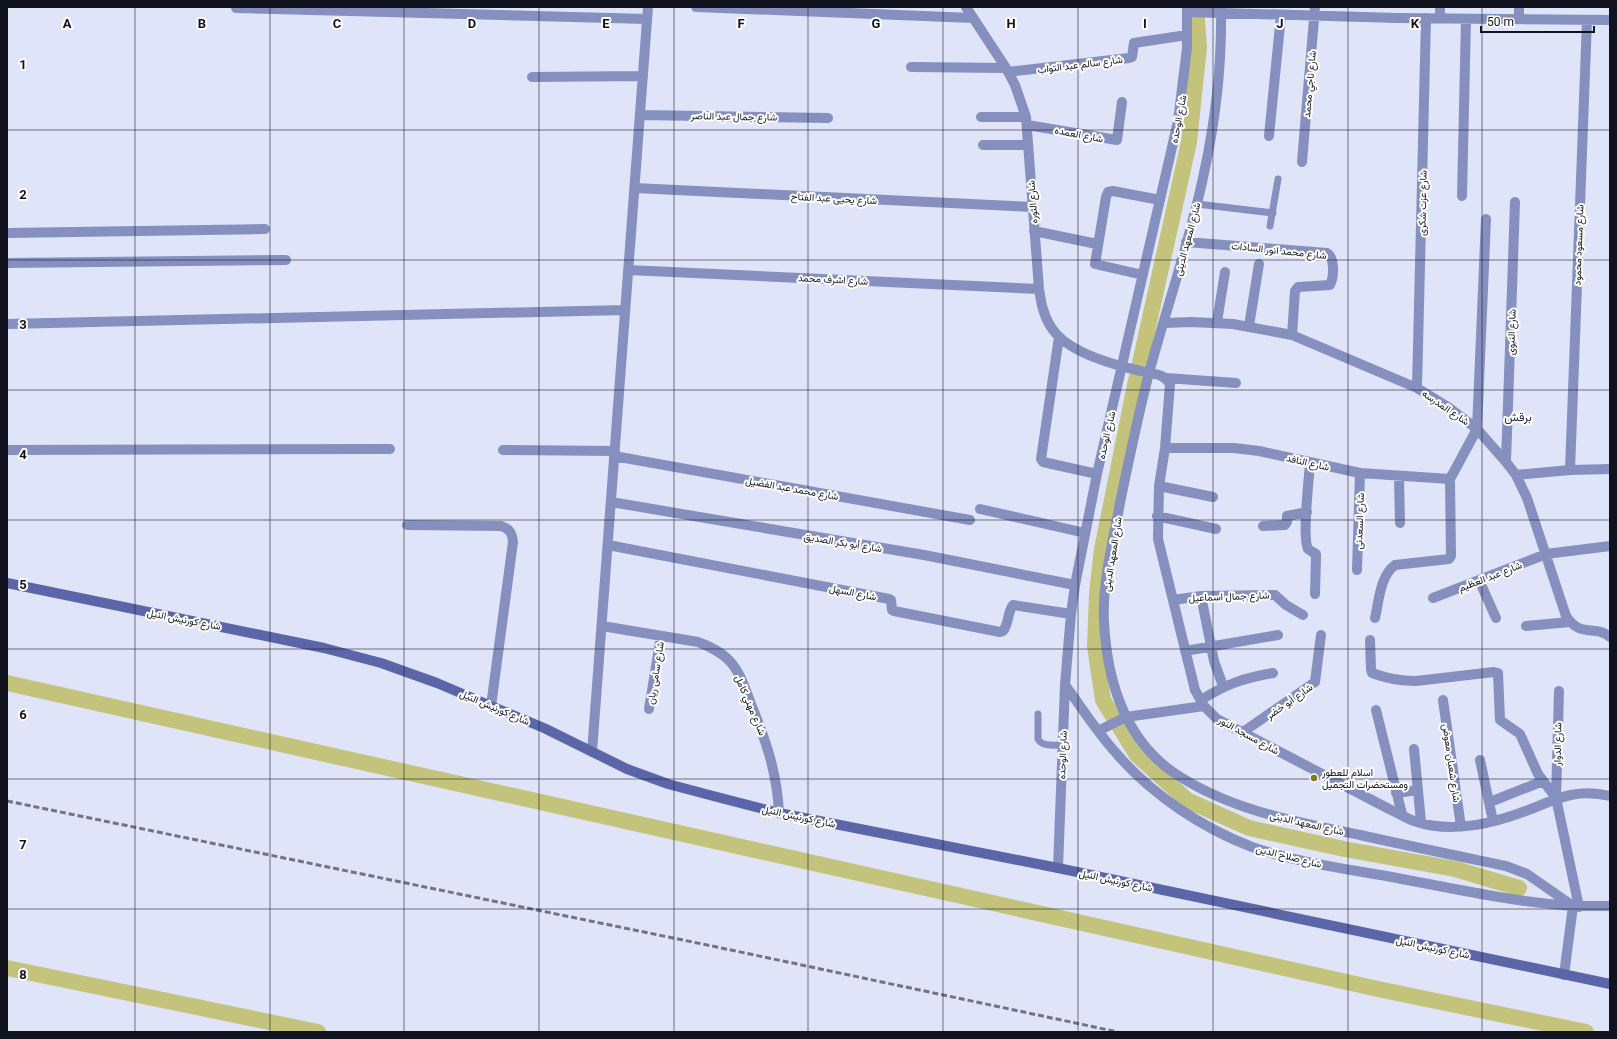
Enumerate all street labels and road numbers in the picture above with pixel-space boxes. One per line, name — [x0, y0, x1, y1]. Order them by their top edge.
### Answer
street label: شارع ناجي محمد — [1301, 50, 1321, 118]
street label: شارع سالم عبد التواب — [1037, 54, 1123, 76]
street label: شارع الوحده — [1168, 94, 1190, 144]
street label: شارع جمال عبد الناصر — [690, 110, 777, 124]
street label: شارع العمده — [1053, 124, 1104, 146]
street label: شارع عزت شكرى — [1416, 170, 1430, 236]
street label: شارع الثوره — [1026, 180, 1040, 224]
street label: شارع يحيى عبد الفتاح — [791, 191, 877, 207]
street label: شارع المعهد الدينى — [1172, 201, 1204, 277]
street label: شارع مسعود محمود — [1572, 204, 1586, 286]
street label: شارع محمد انور السادات — [1231, 240, 1327, 262]
street label: شارع اشرف محمد — [798, 272, 868, 288]
street label: شارع النبوى — [1505, 309, 1519, 355]
street label: شارع المدرسه — [1419, 388, 1472, 428]
street label: شارع الوحده — [1096, 410, 1118, 460]
street label: شارع النافد — [1285, 452, 1331, 474]
street label: شارع محمد عبد الفضيل — [744, 475, 839, 503]
street label: شارع السعدنى — [1353, 492, 1367, 550]
street label: شارع المعهد الدينى — [1101, 516, 1125, 592]
street label: شارع أبو بكر الصديق — [803, 531, 883, 555]
street label: شارع عبد العظيم — [1457, 559, 1524, 594]
street label: شارع السهل — [828, 583, 878, 603]
street label: شارع جمال اسماعيل — [1188, 590, 1270, 604]
street label: شارع كورنيش النيل — [146, 607, 222, 633]
street label: شارع سامى ريان — [645, 641, 667, 705]
street label: شارع مهني كامل — [730, 673, 768, 738]
street label: شارع أبو خضر — [1263, 681, 1315, 723]
street label: شارع كورنيش النيل — [458, 688, 531, 728]
street label: شارع مسجد النور — [1215, 714, 1281, 758]
street label: شارع الدوار — [1552, 722, 1564, 767]
street label: شارع شعبان معوض — [1440, 723, 1462, 803]
street label: شارع الوحده — [1056, 730, 1070, 780]
street label: شارع كورنيش النيل — [761, 803, 837, 831]
street label: شارع المعهد الدينى — [1269, 810, 1345, 838]
street label: شارع صلاح الدين — [1255, 843, 1323, 871]
street label: شارع كورنيش النيل — [1078, 867, 1154, 895]
street label: شارع كورنيش النيل — [1395, 934, 1471, 962]

